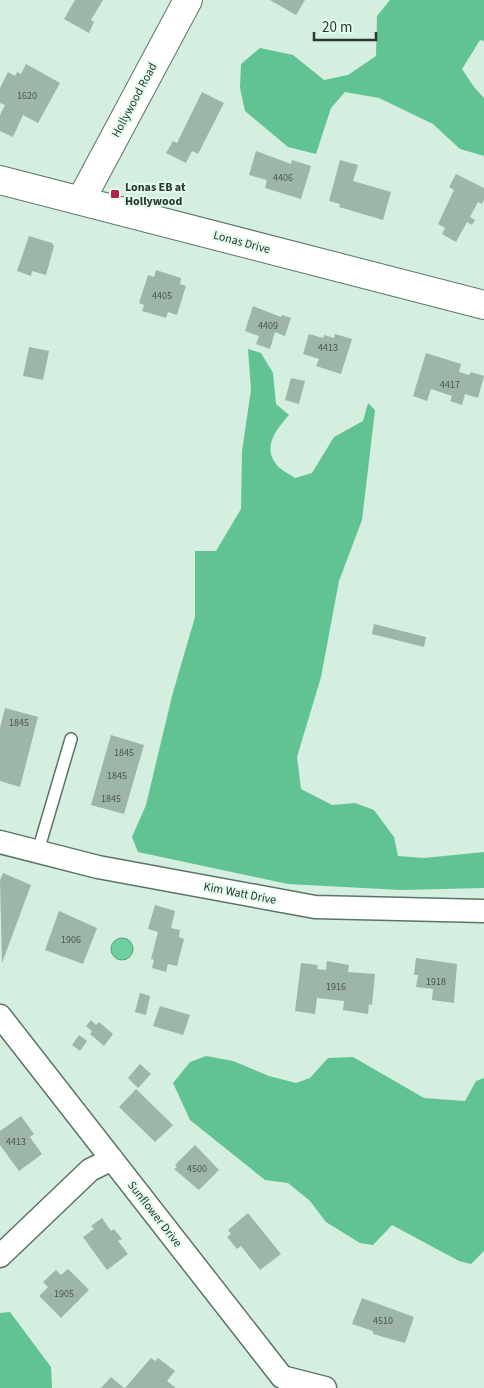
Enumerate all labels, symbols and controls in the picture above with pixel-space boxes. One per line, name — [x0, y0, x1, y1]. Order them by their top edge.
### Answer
scale bar — [314, 10, 376, 42]
text: 20 m — [322, 17, 352, 38]
street label: Hollywood Road — [108, 60, 161, 141]
house number: 1620 — [17, 89, 37, 103]
house number: 4406 — [273, 171, 293, 185]
place label: Lonas EB at Hollywood — [125, 179, 186, 210]
marker: Lonas EB at Hollywood — [109, 188, 121, 200]
street label: Lonas Drive — [212, 227, 272, 258]
house number: 4405 — [152, 289, 172, 303]
house number: 4409 — [258, 319, 278, 333]
house number: 4413 — [318, 341, 338, 355]
house number: 4417 — [440, 378, 460, 392]
house number: 1845 — [9, 716, 29, 730]
house number: 1845 — [114, 746, 134, 760]
house number: 1845 — [107, 769, 127, 783]
house number: 1845 — [101, 792, 121, 806]
street label: Kim Watt Drive — [202, 878, 278, 909]
house number: 1906 — [61, 933, 81, 947]
house number: 1918 — [426, 975, 446, 989]
house number: 1916 — [326, 980, 346, 994]
house number: 4413 — [6, 1135, 26, 1149]
house number: 4500 — [187, 1162, 207, 1176]
street label: Sunflower Drive — [123, 1178, 186, 1251]
house number: 1905 — [54, 1287, 74, 1301]
house number: 4510 — [373, 1314, 393, 1328]

